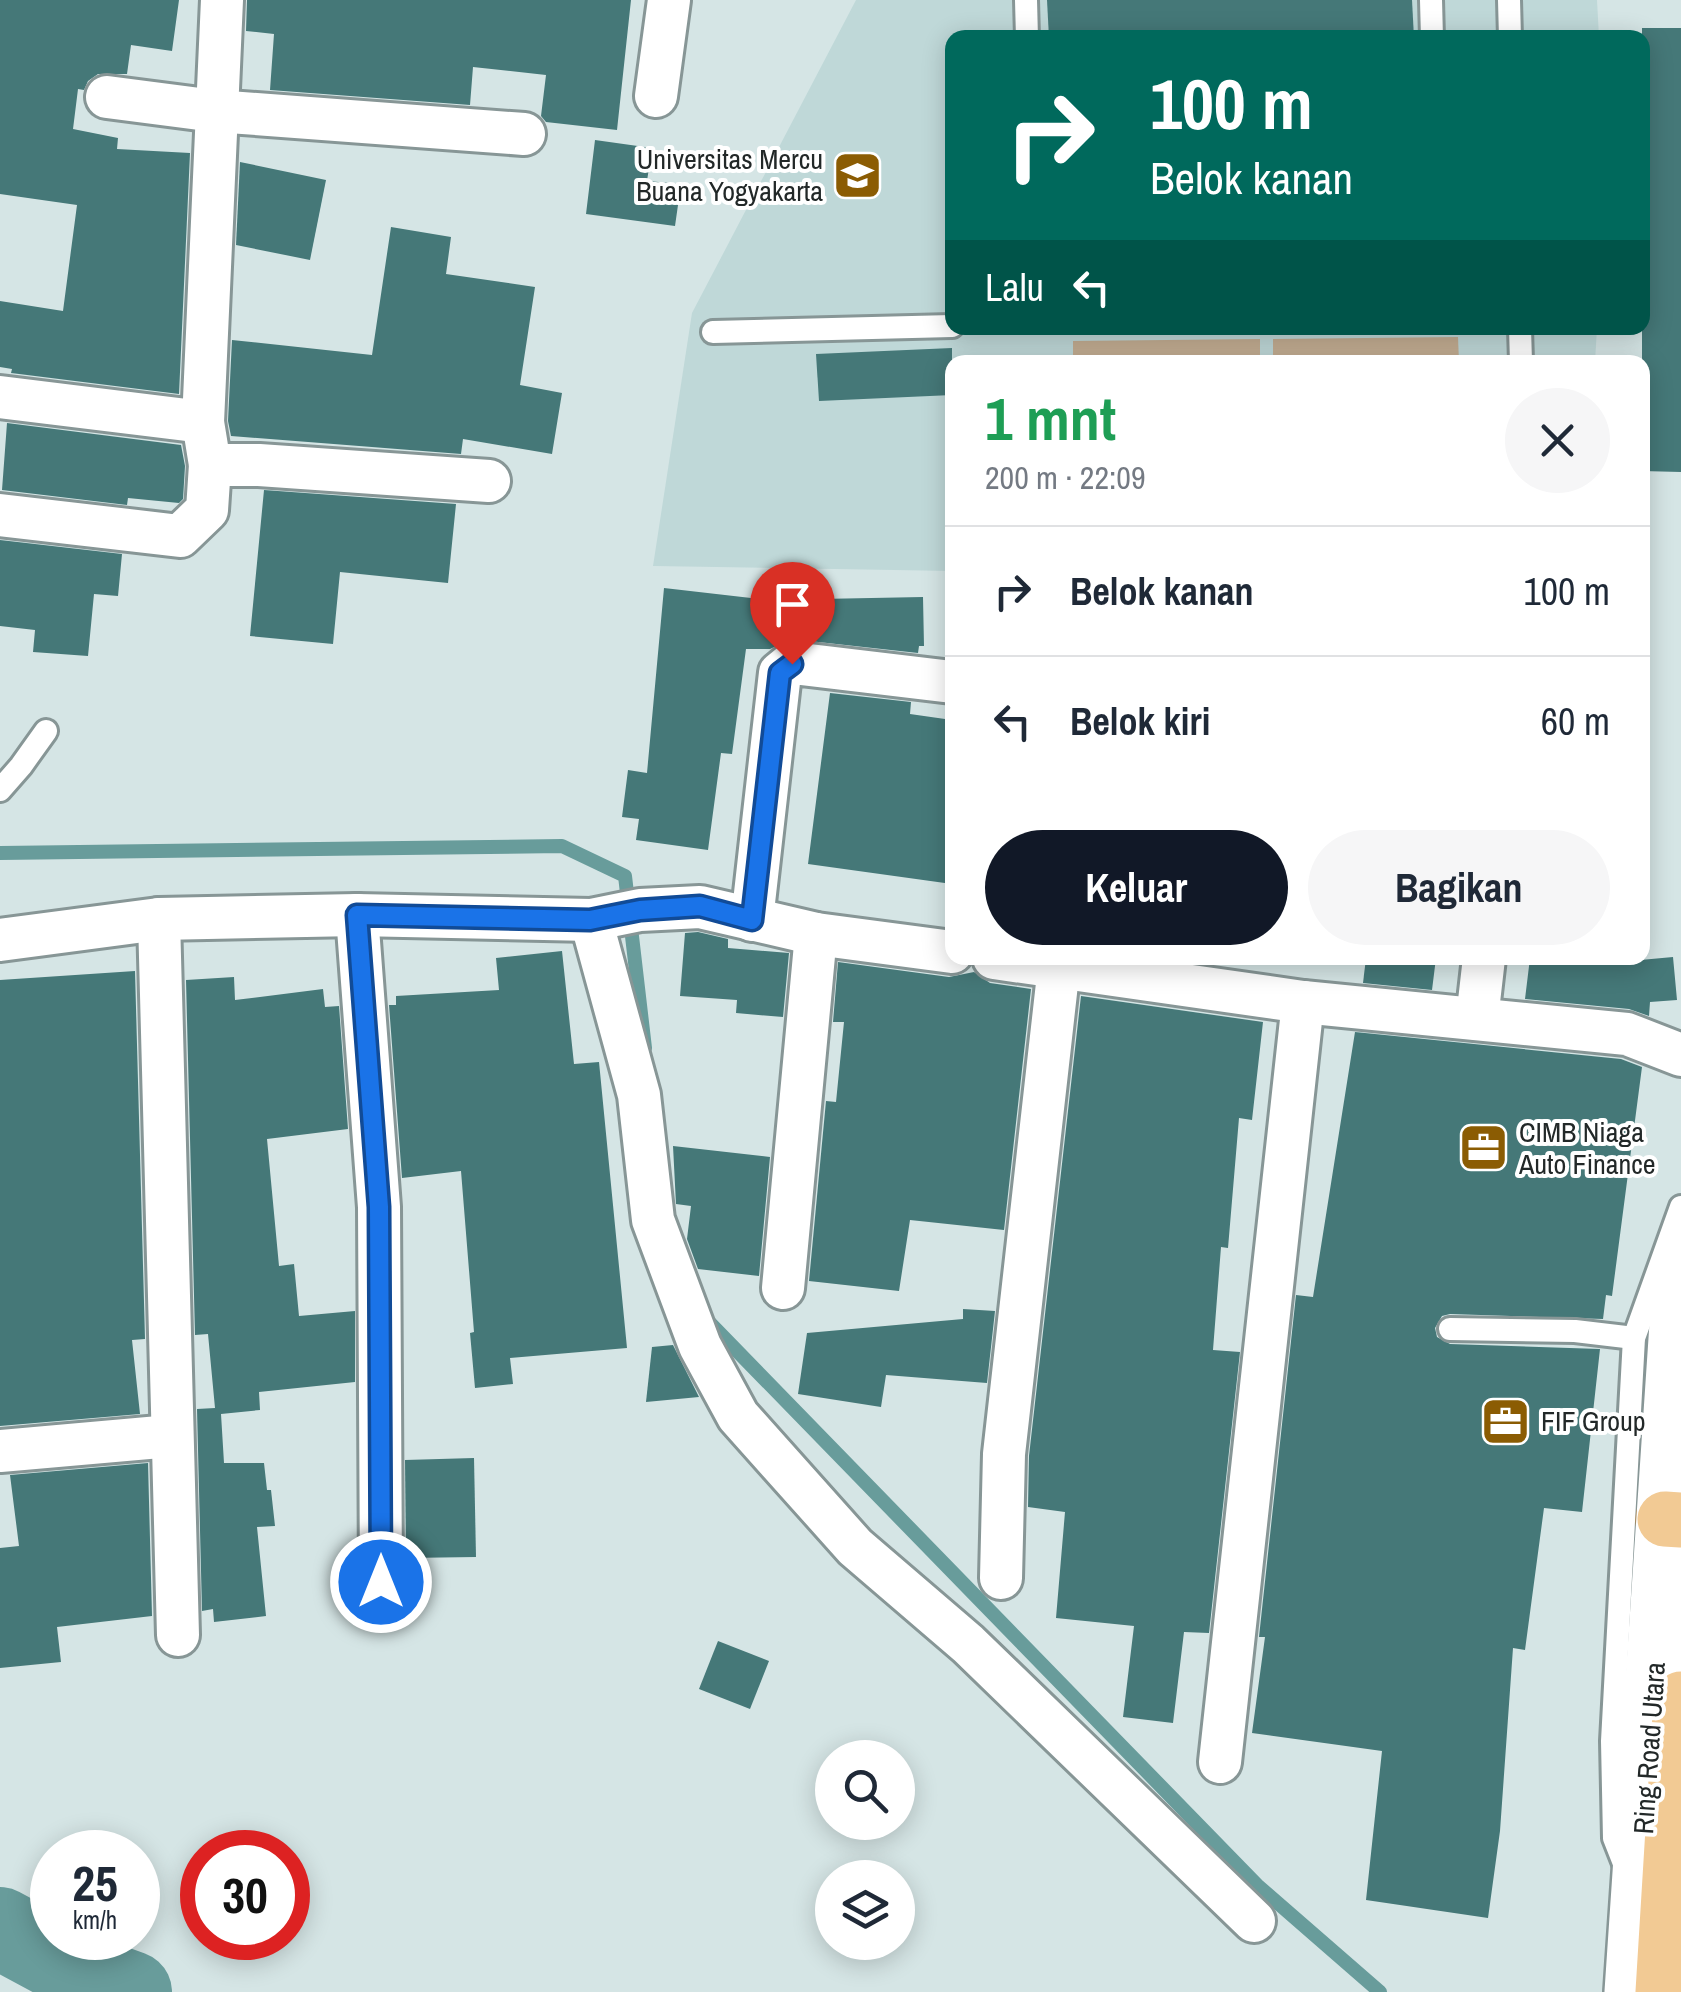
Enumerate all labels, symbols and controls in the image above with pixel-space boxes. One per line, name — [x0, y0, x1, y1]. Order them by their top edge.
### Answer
text: 100 m — [1150, 57, 1313, 151]
icon: right — [985, 70, 1115, 200]
place label: Universitas Mercu Buana Yogyakarta — [636, 140, 823, 210]
text: Belok kanan — [1150, 147, 1353, 208]
school or university icon: Universitas Mercu Buana Yogyakarta — [832, 149, 884, 201]
icon: left — [1064, 260, 1119, 315]
text: Lalu — [985, 262, 1044, 313]
text: 1 mnt — [985, 378, 1116, 459]
button: close — [1505, 388, 1610, 493]
text: 200 m · 22:09 — [985, 456, 1145, 499]
pin — [750, 562, 835, 665]
icon: right — [985, 564, 1040, 619]
text: Belok kanan — [1070, 566, 1254, 617]
text: 100 m — [1523, 566, 1610, 617]
icon: arrive — [765, 577, 820, 632]
icon: left — [985, 694, 1040, 749]
text: Belok kiri — [1070, 696, 1210, 747]
text: 60 m — [1541, 696, 1610, 747]
button: Keluar — [985, 830, 1288, 945]
button: Bagikan — [1308, 830, 1610, 945]
place label: CIMB Niaga Auto Finance — [1518, 1113, 1656, 1183]
office icon: CIMB Niaga Auto Finance — [1458, 1122, 1510, 1174]
office icon: FIF Group — [1480, 1395, 1532, 1447]
place label: FIF Group — [1541, 1402, 1646, 1440]
position arrow — [329, 1530, 433, 1634]
street label: Ring Road Utara — [1624, 1661, 1674, 1835]
map controls — [815, 1740, 915, 1960]
button: search — [815, 1740, 915, 1840]
speed limit sign: 30 — [180, 1830, 310, 1960]
text: 25 — [72, 1849, 118, 1917]
button: layers — [815, 1860, 915, 1960]
text: km/h — [73, 1903, 117, 1937]

